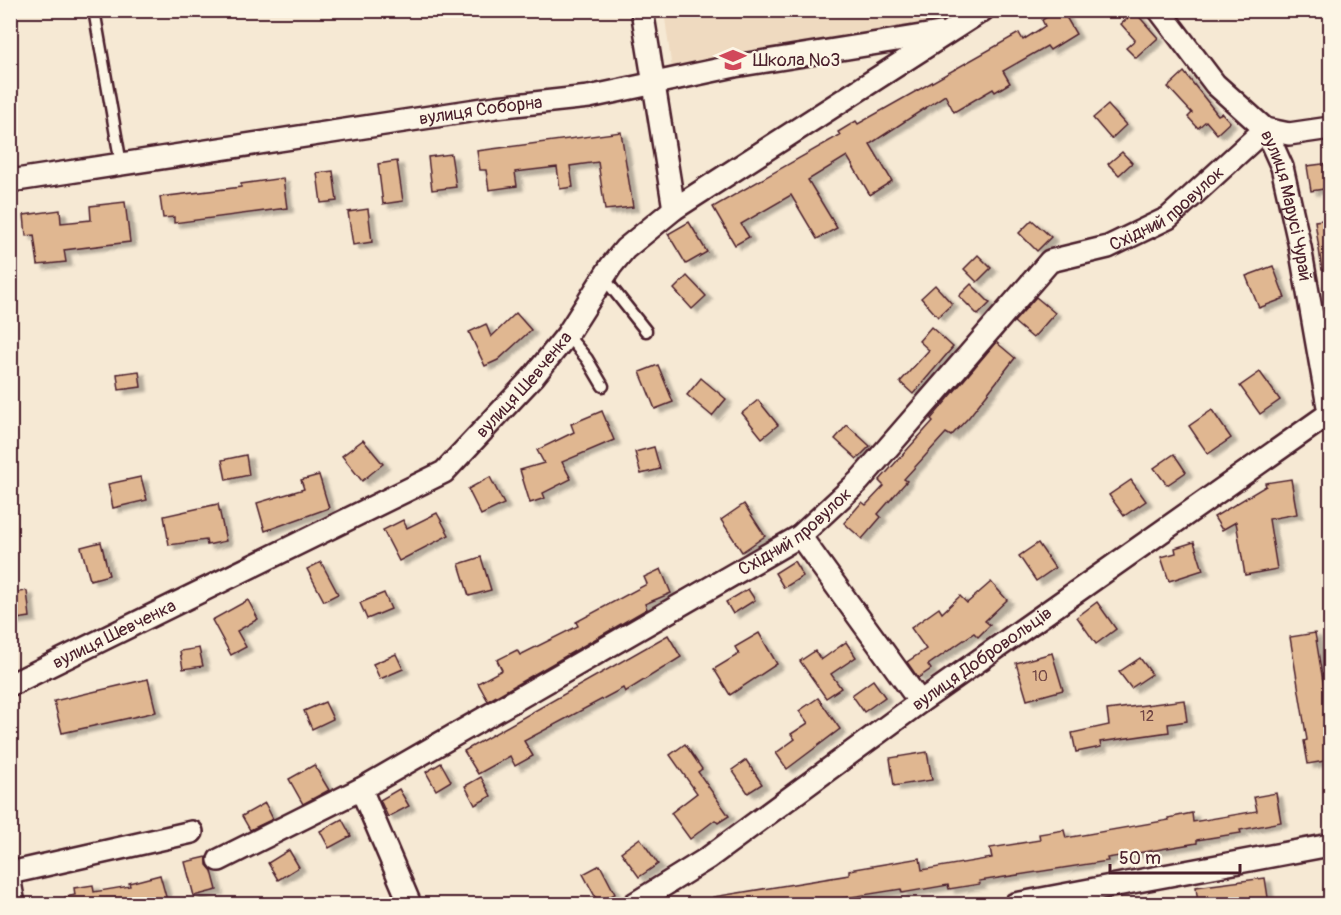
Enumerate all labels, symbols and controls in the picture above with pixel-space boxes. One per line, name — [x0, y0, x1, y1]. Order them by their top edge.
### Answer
school or university icon: Школа №3 — [718, 45, 748, 75]
place label: Школа №3 — [753, 49, 840, 72]
street label: вулиця Соборна — [417, 91, 544, 131]
street label: вулиця Марусі Чурай — [1255, 127, 1317, 283]
street label: Східний провулок — [1106, 161, 1229, 257]
street label: вулиця Шевченка — [471, 327, 577, 443]
street label: Східний провулок — [734, 483, 857, 581]
street label: вулиця Шевченка — [49, 594, 180, 674]
street label: вулиця Добровольців — [907, 601, 1057, 716]
house number: 10 — [1032, 667, 1048, 686]
house number: 12 — [1140, 707, 1154, 726]
scale bar — [1110, 837, 1240, 875]
text: 50 m — [1119, 847, 1161, 870]

